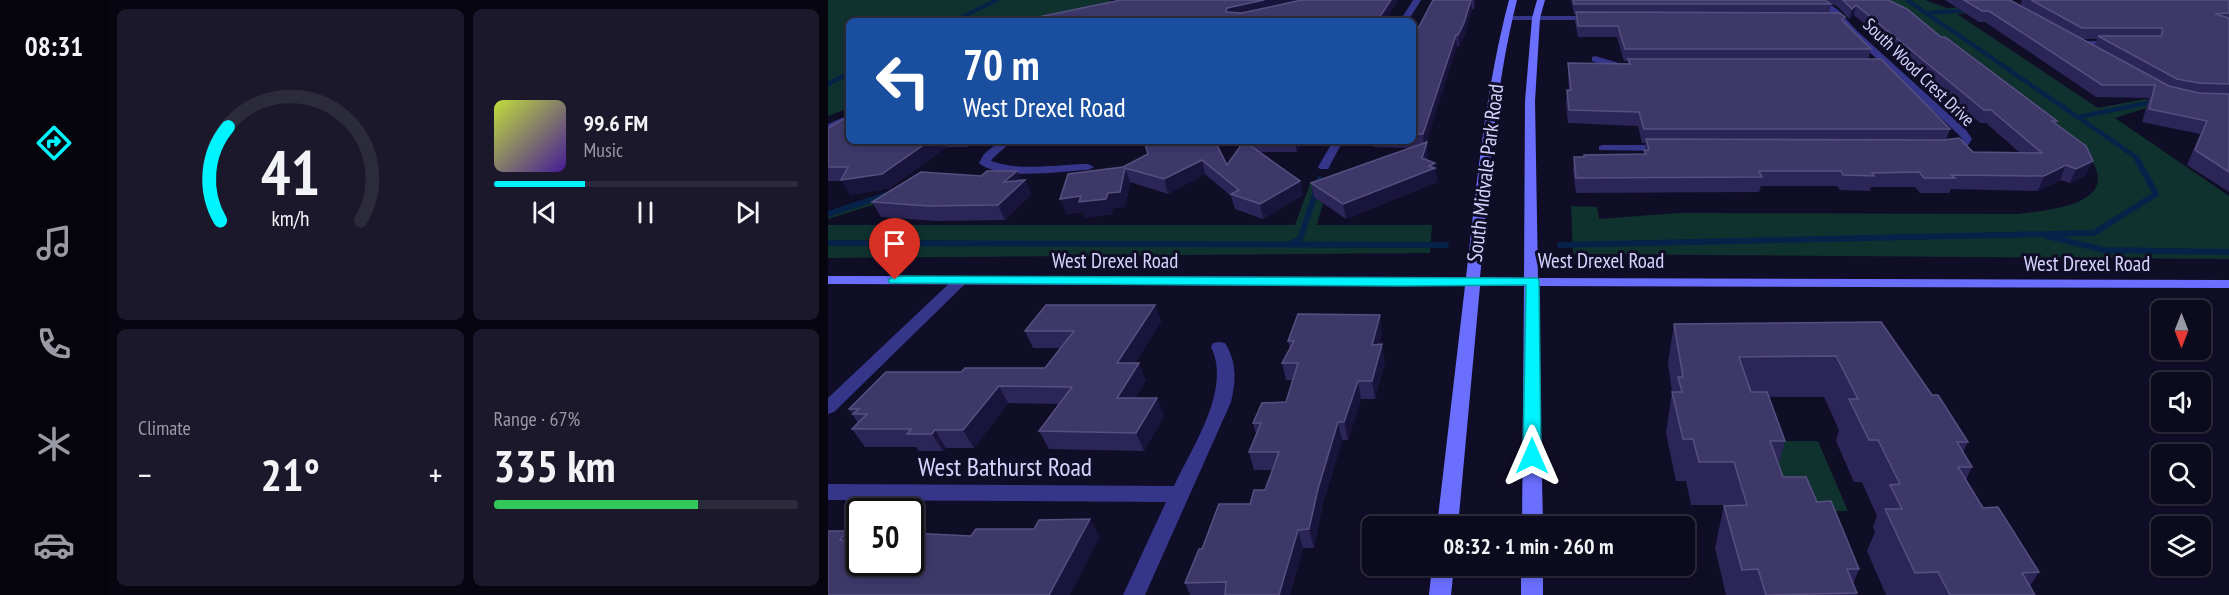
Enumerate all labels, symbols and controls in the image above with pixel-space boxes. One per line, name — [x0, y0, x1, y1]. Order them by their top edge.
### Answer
street label: South Wood Crest Drive — [1858, 13, 1980, 131]
text: 08:31 — [25, 29, 83, 63]
text: 70 m — [963, 37, 1040, 92]
icon: left — [864, 42, 942, 120]
street label: South Midvale Park Road — [1461, 82, 1509, 264]
text: West Drexel Road — [963, 90, 1126, 124]
text: 99.6 FM — [584, 109, 648, 137]
icon: directions — [33, 122, 75, 164]
text: 41 — [260, 132, 320, 213]
text: Music — [584, 137, 623, 163]
icon: previous — [528, 196, 561, 229]
icon: pause — [629, 196, 662, 229]
icon: next — [731, 196, 764, 229]
text: km/h — [271, 205, 309, 233]
pin — [869, 218, 920, 280]
icon: music — [33, 222, 75, 264]
icon: arrive — [878, 227, 911, 260]
street label: West Drexel Road — [1052, 247, 1178, 274]
street label: West Drexel Road — [1538, 247, 1664, 274]
street label: West Drexel Road — [2024, 250, 2150, 277]
north arrow — [2151, 300, 2211, 360]
map controls — [2151, 300, 2211, 576]
icon: phone — [33, 323, 75, 365]
button: sound — [2151, 372, 2211, 432]
text: Range · 67% — [494, 406, 580, 432]
text: Climate — [138, 415, 191, 441]
icon: climate — [33, 423, 75, 465]
position arrow — [1500, 424, 1564, 488]
text: 335 km — [494, 436, 616, 494]
button: search — [2151, 444, 2211, 504]
text: 21° — [261, 445, 320, 503]
street label: West Bathurst Road — [918, 450, 1092, 483]
text: − — [138, 453, 152, 496]
text: + — [429, 453, 443, 496]
speed limit sign: 50 — [846, 498, 924, 576]
button: layers — [2151, 516, 2211, 576]
icon: car — [33, 524, 75, 566]
text: 08:32 · 1 min · 260 m — [1443, 532, 1614, 560]

